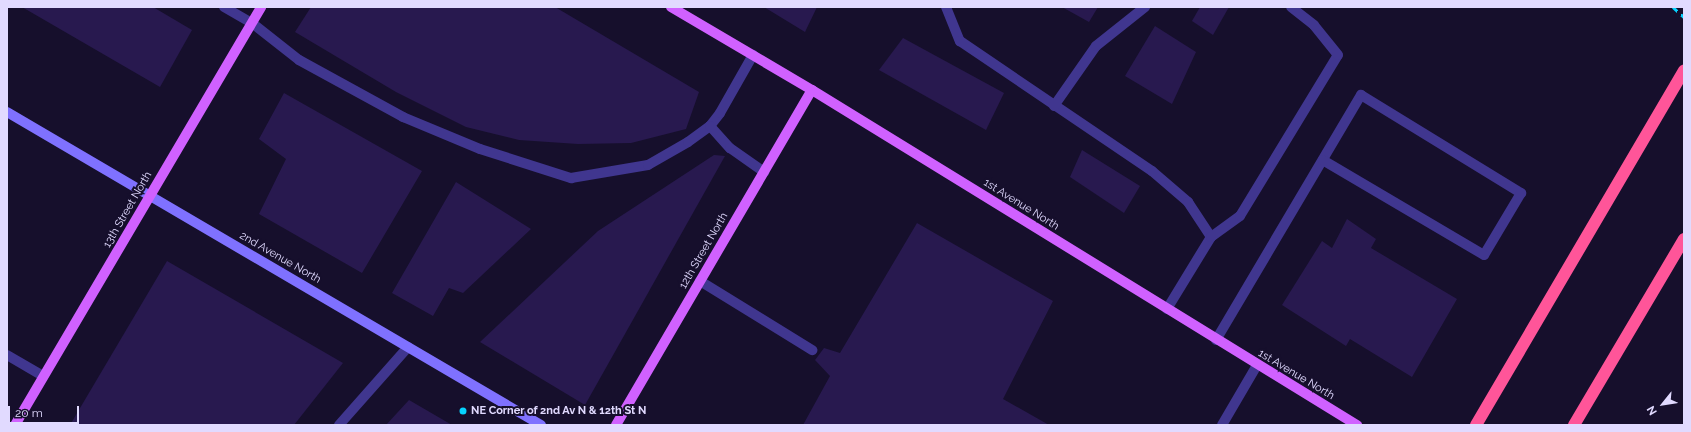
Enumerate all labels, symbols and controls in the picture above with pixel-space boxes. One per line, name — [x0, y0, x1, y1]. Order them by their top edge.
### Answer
street label: 13th Street North — [101, 170, 155, 250]
street label: 1st Avenue North — [981, 176, 1061, 234]
street label: 12th Street North — [677, 211, 731, 291]
street label: 2nd Avenue North — [237, 229, 323, 287]
street label: 1st Avenue North — [1255, 347, 1337, 403]
north arrow — [1643, 384, 1683, 424]
scale bar — [10, 398, 81, 424]
text: N — [1644, 403, 1660, 417]
place label: NE Corner of 2nd Av N & 12th St N — [471, 404, 647, 418]
text: 20 m — [15, 406, 43, 420]
marker: NE Corner of 2nd Av N & 12th St N — [458, 406, 468, 416]

